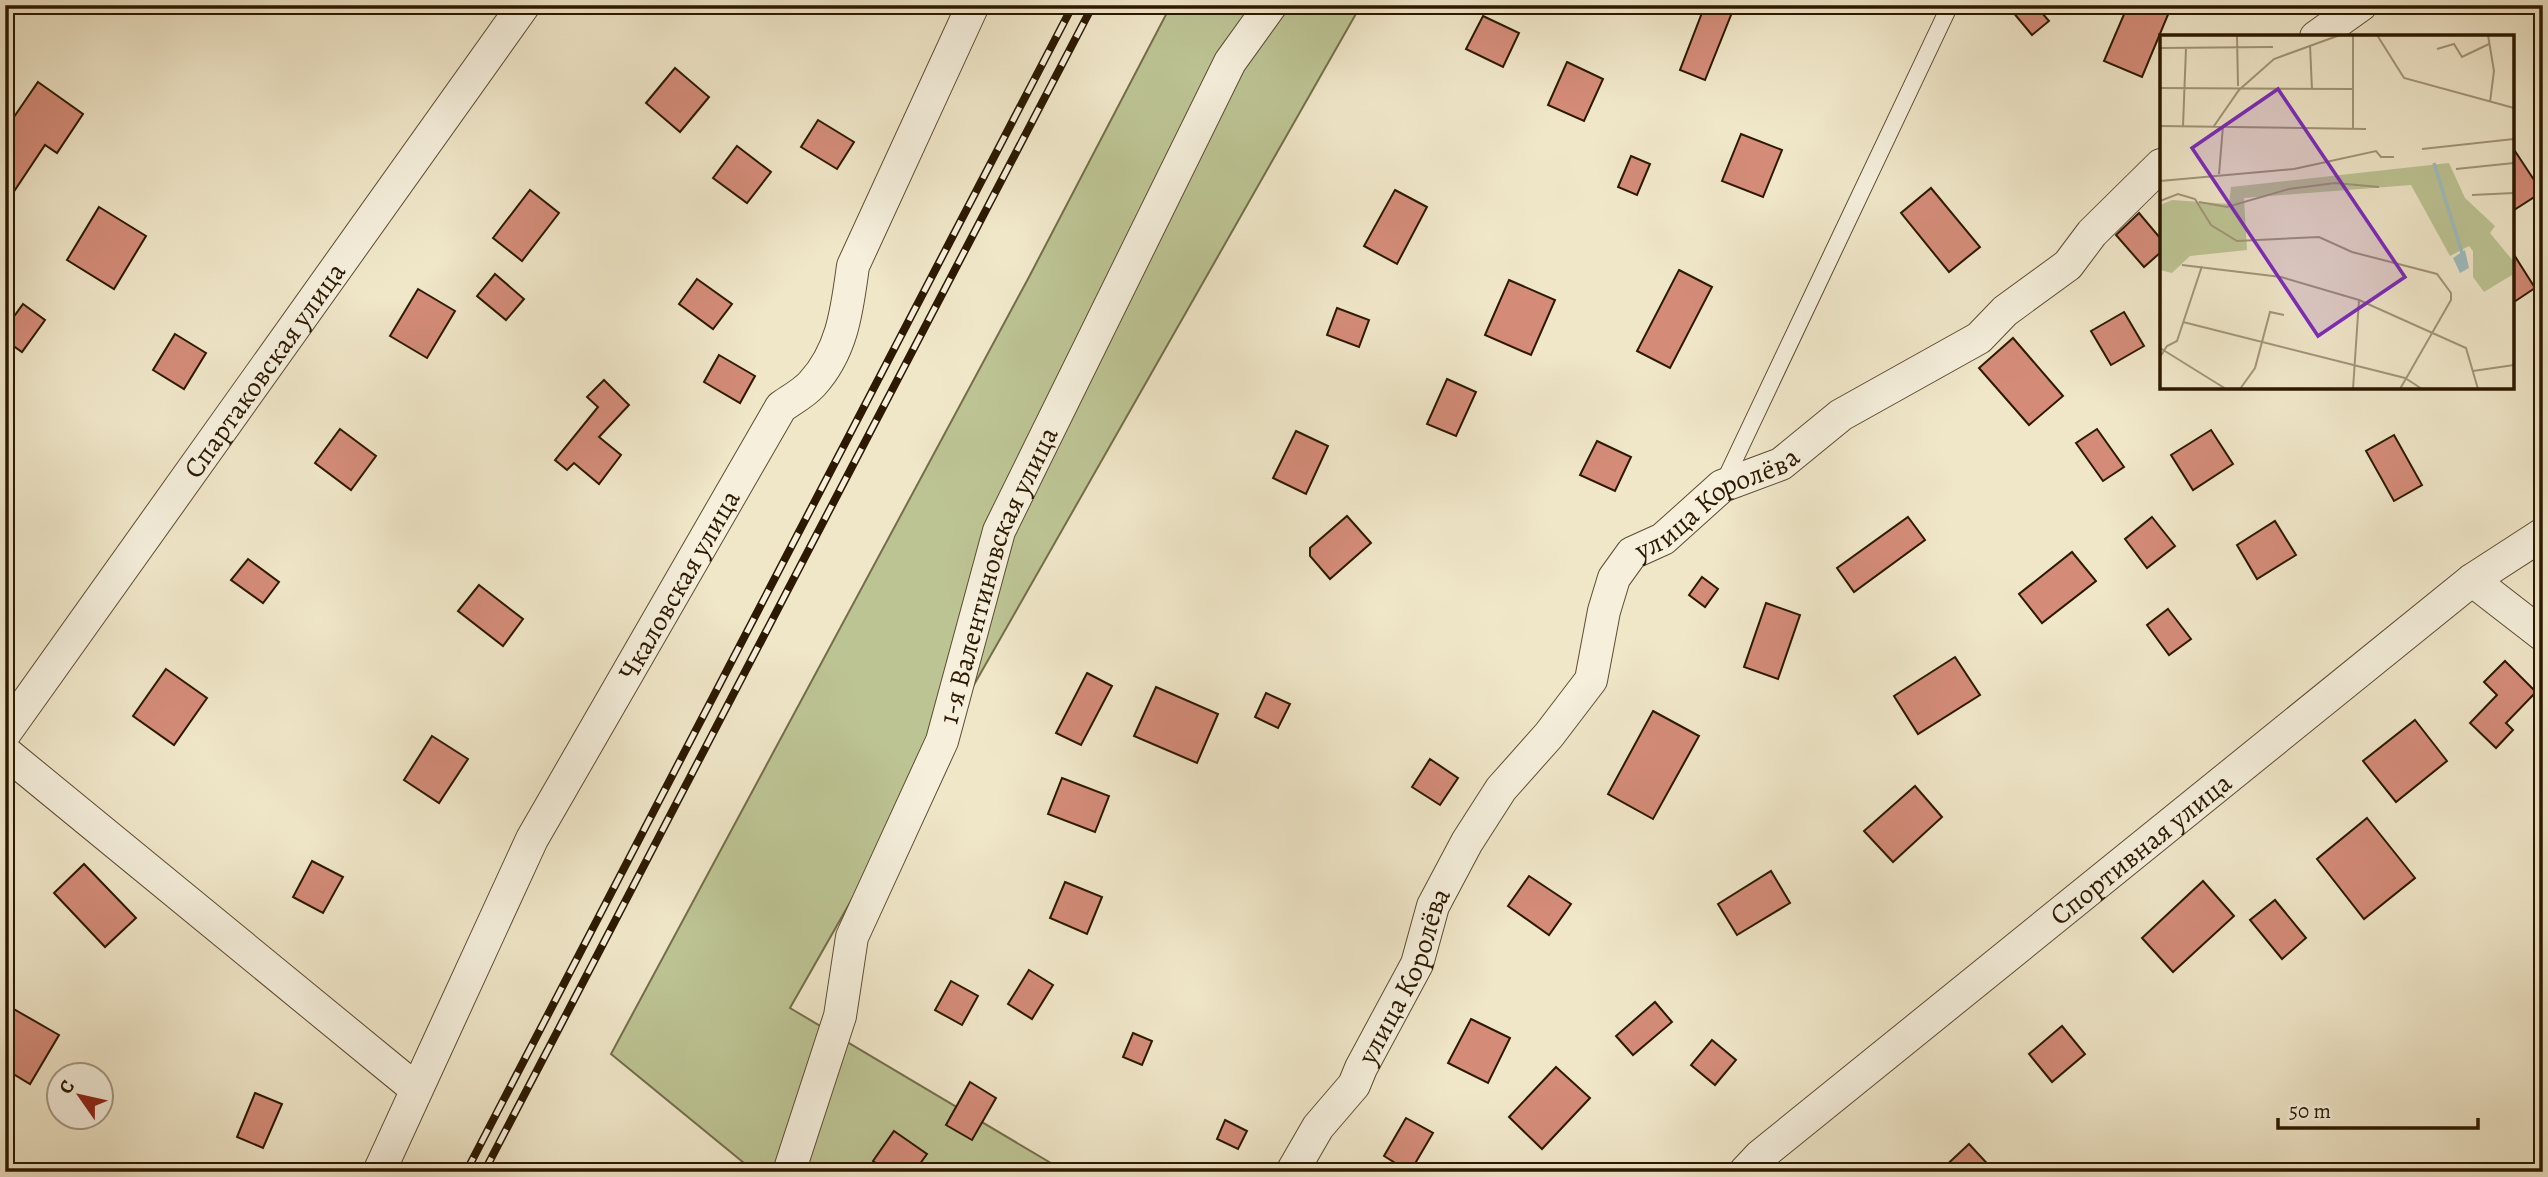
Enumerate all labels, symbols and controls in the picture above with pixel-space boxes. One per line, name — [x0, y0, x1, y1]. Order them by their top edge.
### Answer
inset map — [2160, 35, 2513, 388]
street label: Спартаковская улица — [175, 255, 355, 486]
street label: 1-я Валентиновская улица — [929, 420, 1068, 728]
street label: улица Королёва — [1628, 438, 1808, 570]
street label: Чкаловская улица — [609, 483, 749, 688]
street label: Спортивная улица — [2042, 764, 2240, 934]
street label: улица Королёва — [1348, 881, 1460, 1072]
north arrow — [46, 1062, 116, 1132]
text: С — [53, 1075, 81, 1099]
scale bar — [2278, 1086, 2478, 1130]
text: 50 m — [2289, 1097, 2331, 1125]

